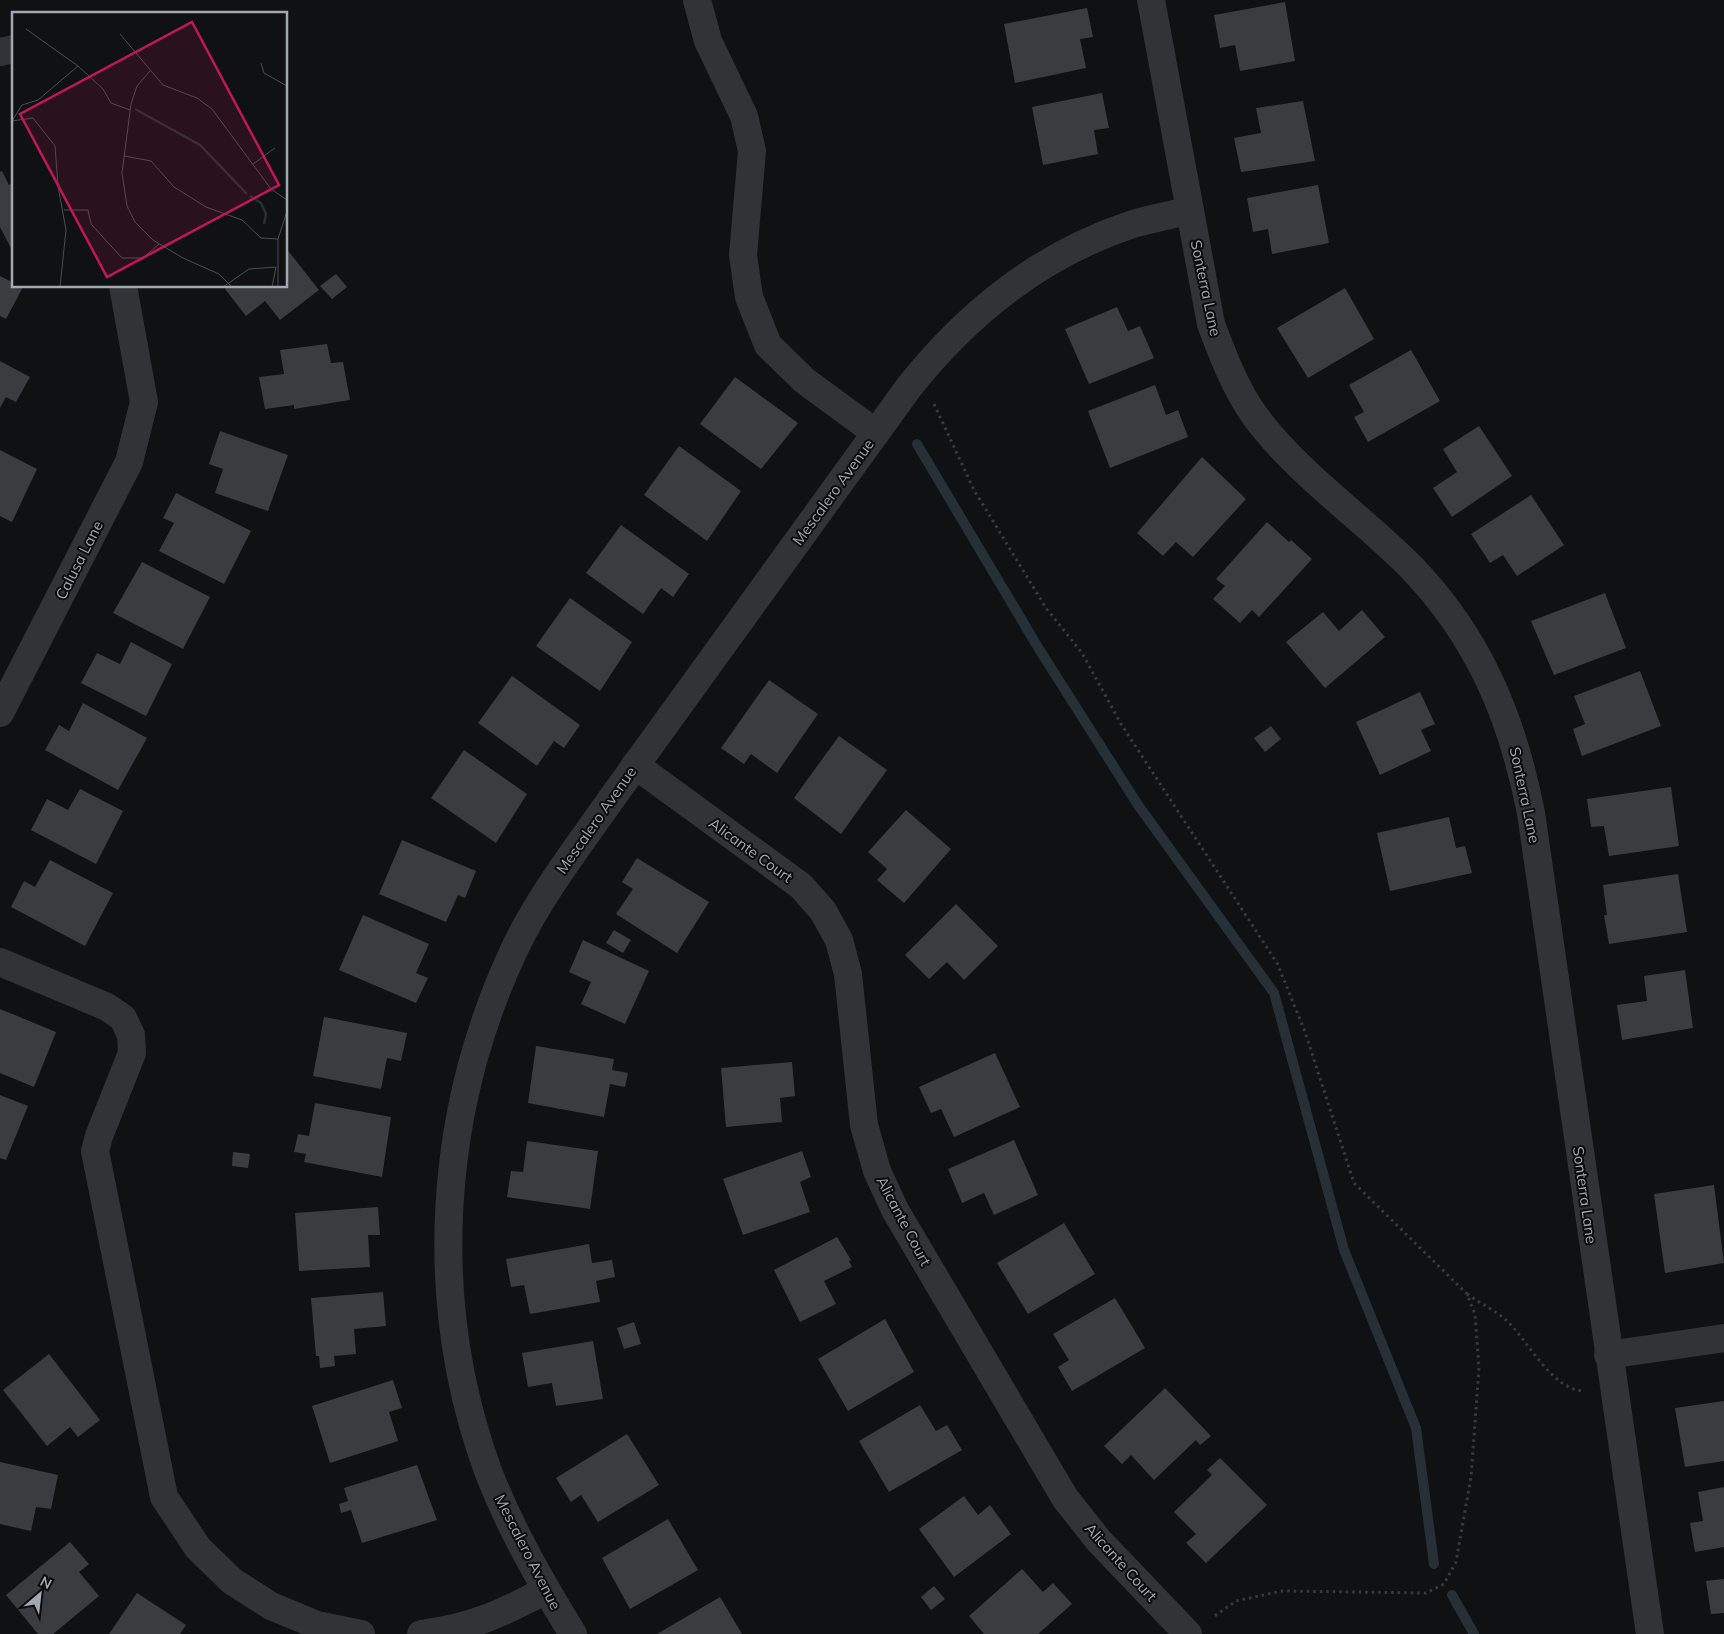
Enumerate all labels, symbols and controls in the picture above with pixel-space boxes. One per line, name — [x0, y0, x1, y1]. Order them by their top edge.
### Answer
inset map — [12, 12, 288, 288]
street label: Sonterra Lane — [1187, 238, 1225, 338]
street label: Mescalero Avenue — [788, 435, 878, 549]
street label: Calusa Lane — [51, 517, 107, 603]
street label: Sonterra Lane — [1506, 745, 1544, 845]
street label: Mescalero Avenue — [552, 763, 640, 877]
street label: Alicante Court — [706, 813, 796, 887]
street label: Sonterra Lane — [1569, 1145, 1601, 1245]
street label: Alicante Court — [872, 1173, 936, 1269]
street label: Mescalero Avenue — [491, 1491, 565, 1613]
street label: Alicante Court — [1081, 1519, 1161, 1605]
north arrow — [15, 1569, 65, 1619]
text: N — [37, 1572, 55, 1593]

